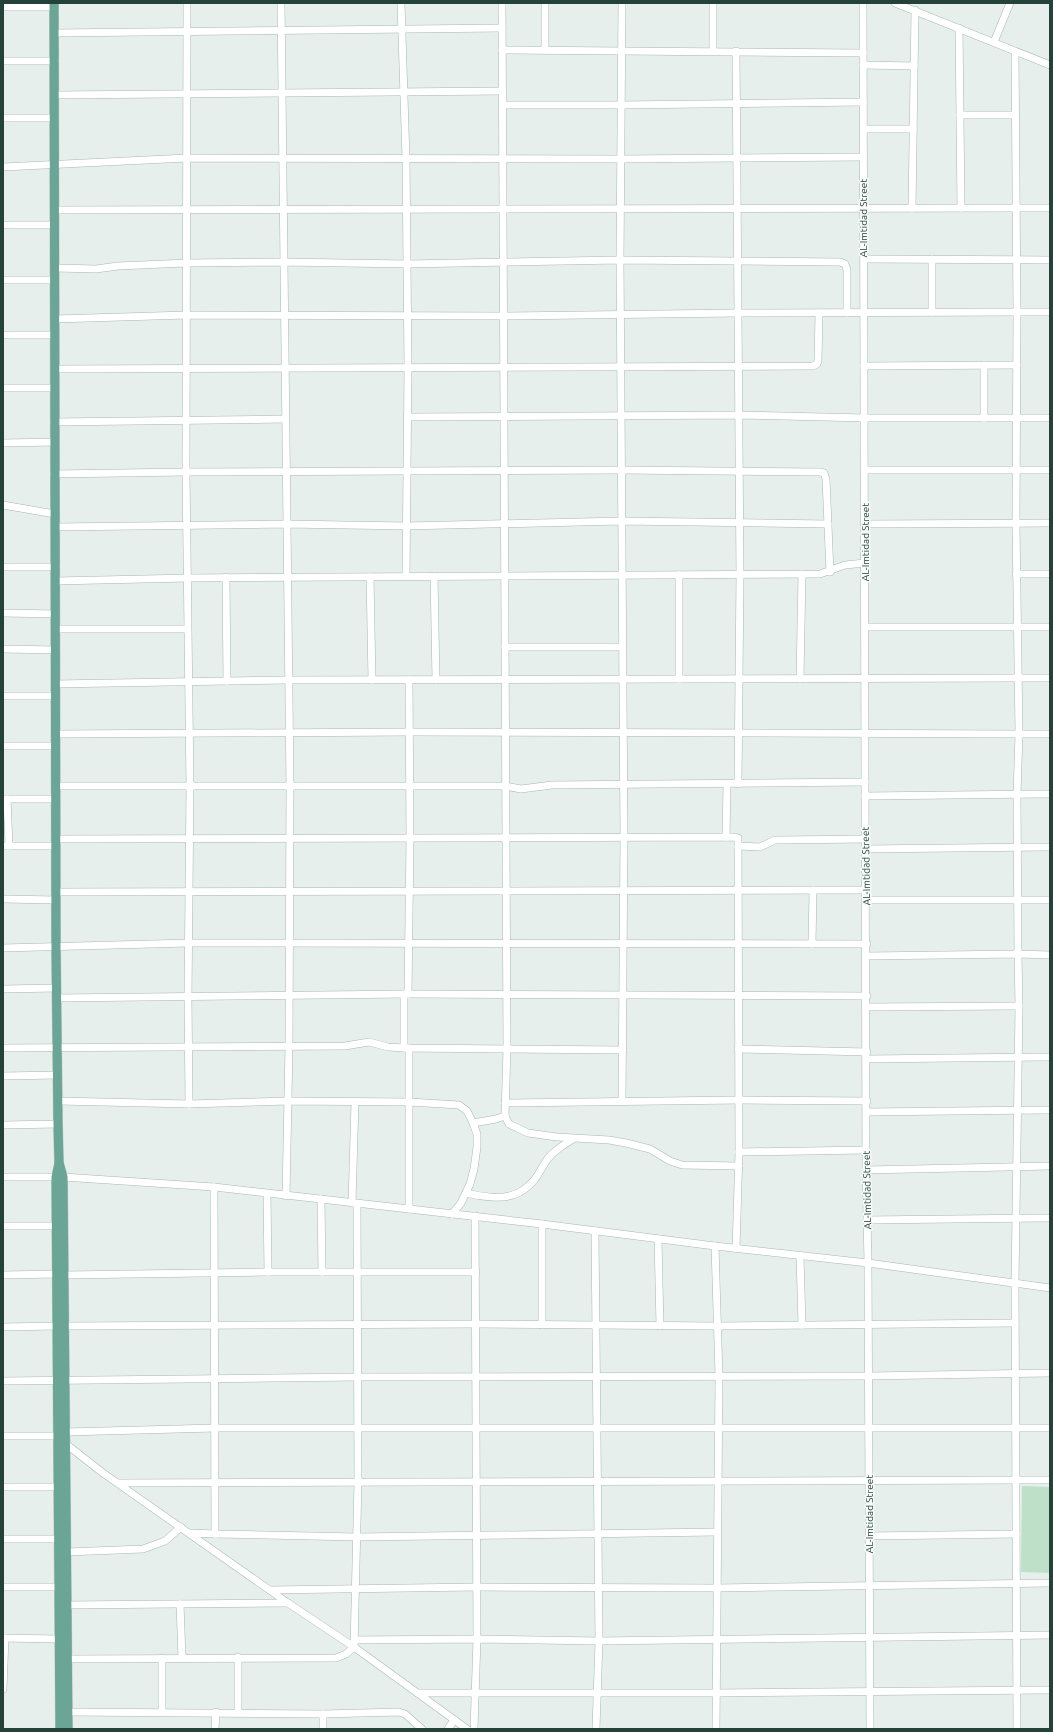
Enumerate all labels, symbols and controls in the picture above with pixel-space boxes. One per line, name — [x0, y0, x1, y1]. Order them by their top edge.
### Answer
street label: AL-Imtidad Street — [858, 179, 869, 257]
street label: AL-Imtidad Street — [860, 503, 871, 581]
street label: AL-Imtidad Street — [860, 827, 872, 905]
street label: AL-Imtidad Street — [861, 1151, 873, 1229]
street label: AL-Imtidad Street — [864, 1475, 875, 1553]

